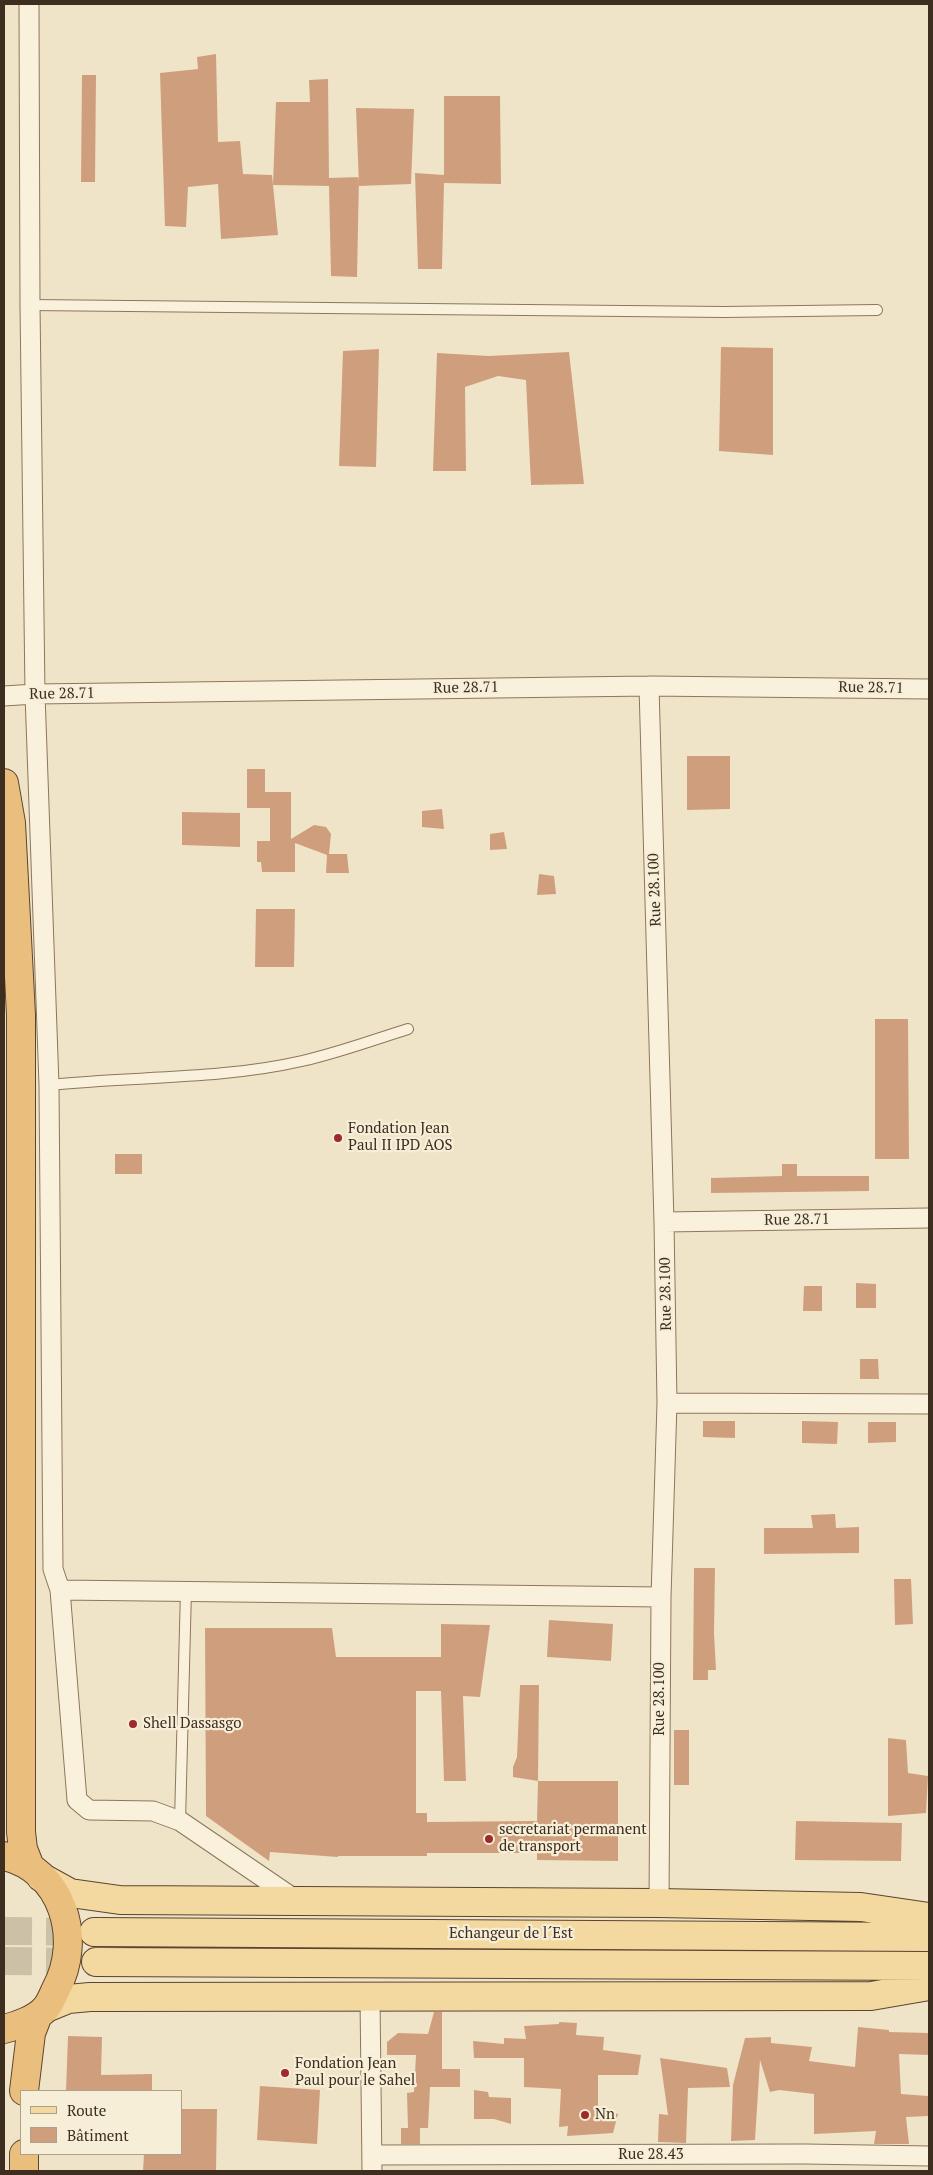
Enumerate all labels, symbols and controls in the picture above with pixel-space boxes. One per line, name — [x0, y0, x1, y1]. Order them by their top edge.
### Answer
street label: Rue 28.71 — [433, 678, 499, 698]
street label: Rue 28.71 — [838, 678, 904, 698]
street label: Rue 28.71 — [29, 684, 95, 704]
street label: Rue 28.100 — [645, 853, 665, 927]
place label: Fondation Jean Paul II IPD AOS — [348, 1120, 453, 1155]
marker: Fondation Jean Paul II IPD AOS — [332, 1132, 344, 1144]
street label: Rue 28.71 — [764, 1210, 830, 1230]
street label: Rue 28.100 — [656, 1257, 676, 1331]
street label: Rue 28.100 — [651, 1662, 669, 1736]
place label: Shell Dassasgo — [143, 1715, 242, 1733]
marker: Shell Dassasgo — [127, 1718, 139, 1730]
place label: secretariat permanent de transport — [499, 1821, 647, 1856]
marker: secretariat permanent de transport — [483, 1833, 495, 1845]
street label: Echangeur de l´Est — [449, 1925, 573, 1943]
place label: Fondation Jean Paul pour le Sahel — [295, 2055, 415, 2090]
marker: Fondation Jean Paul pour le Sahel — [279, 2067, 291, 2079]
legend — [20, 2090, 182, 2155]
text: Route — [67, 2100, 106, 2120]
place label: Nn — [595, 2106, 615, 2124]
marker: Nn — [579, 2109, 591, 2121]
text: Bâtiment — [67, 2125, 129, 2145]
street label: Rue 28.43 — [618, 2146, 684, 2164]

